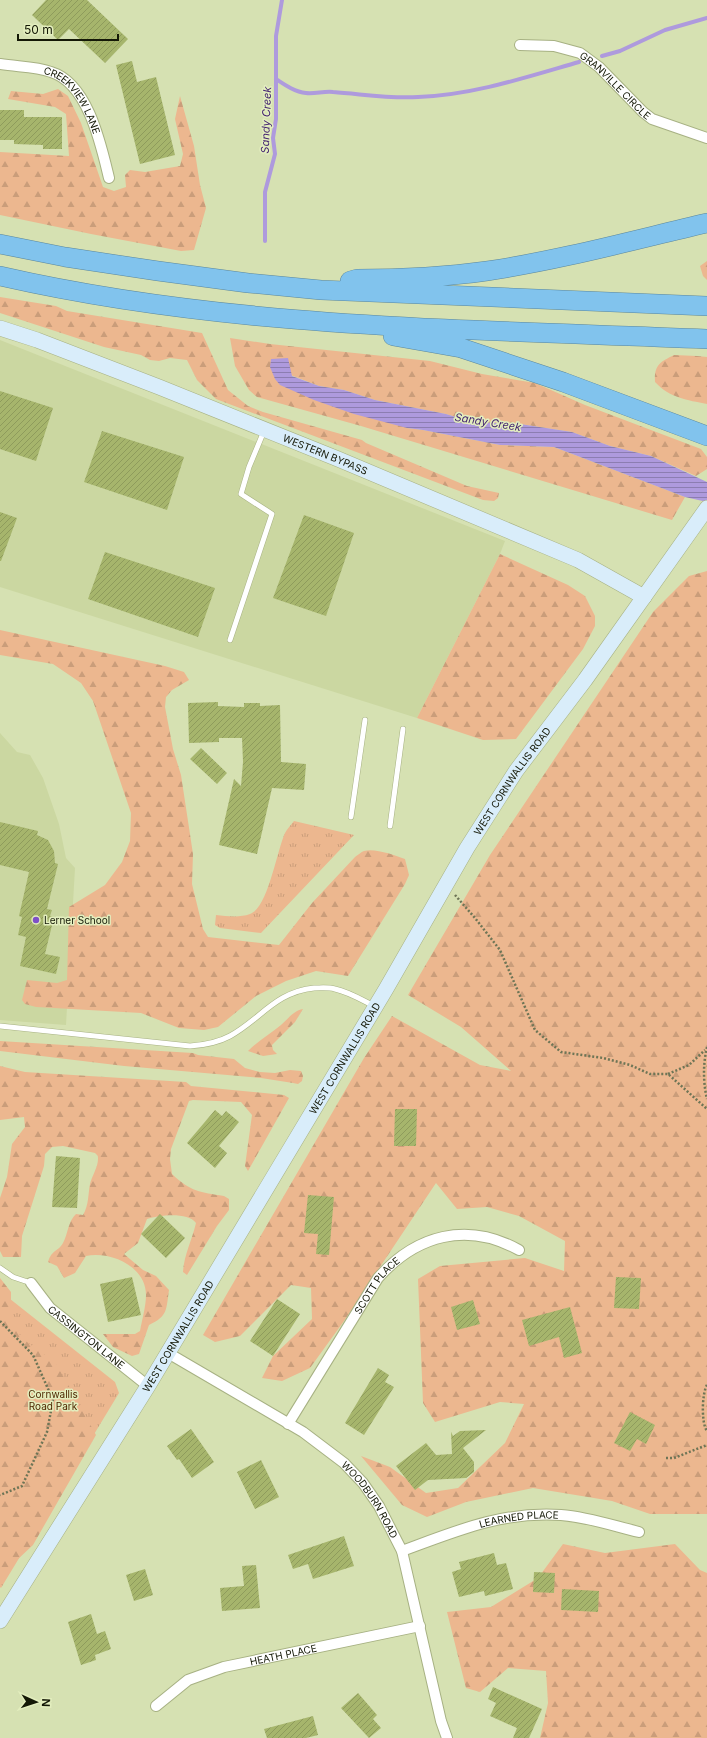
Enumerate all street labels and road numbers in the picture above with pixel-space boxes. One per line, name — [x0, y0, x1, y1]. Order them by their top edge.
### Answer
street label: GRANVILLE CIRCLE — [577, 49, 653, 122]
street label: CREEKVIEW LANE — [42, 64, 103, 135]
street label: WESTERN BYPASS — [281, 432, 369, 477]
street label: WEST CORNWALLIS ROAD — [471, 725, 553, 837]
street label: WEST CORNWALLIS ROAD — [307, 1000, 383, 1116]
street label: SCOTT PLACE — [351, 1254, 402, 1316]
street label: WEST CORNWALLIS ROAD — [140, 1278, 216, 1394]
street label: CASSINGTON LANE — [46, 1303, 127, 1371]
street label: WOODBURN ROAD — [339, 1459, 400, 1540]
street label: LEARNED PLACE — [478, 1508, 559, 1530]
street label: HEATH PLACE — [249, 1642, 318, 1667]

